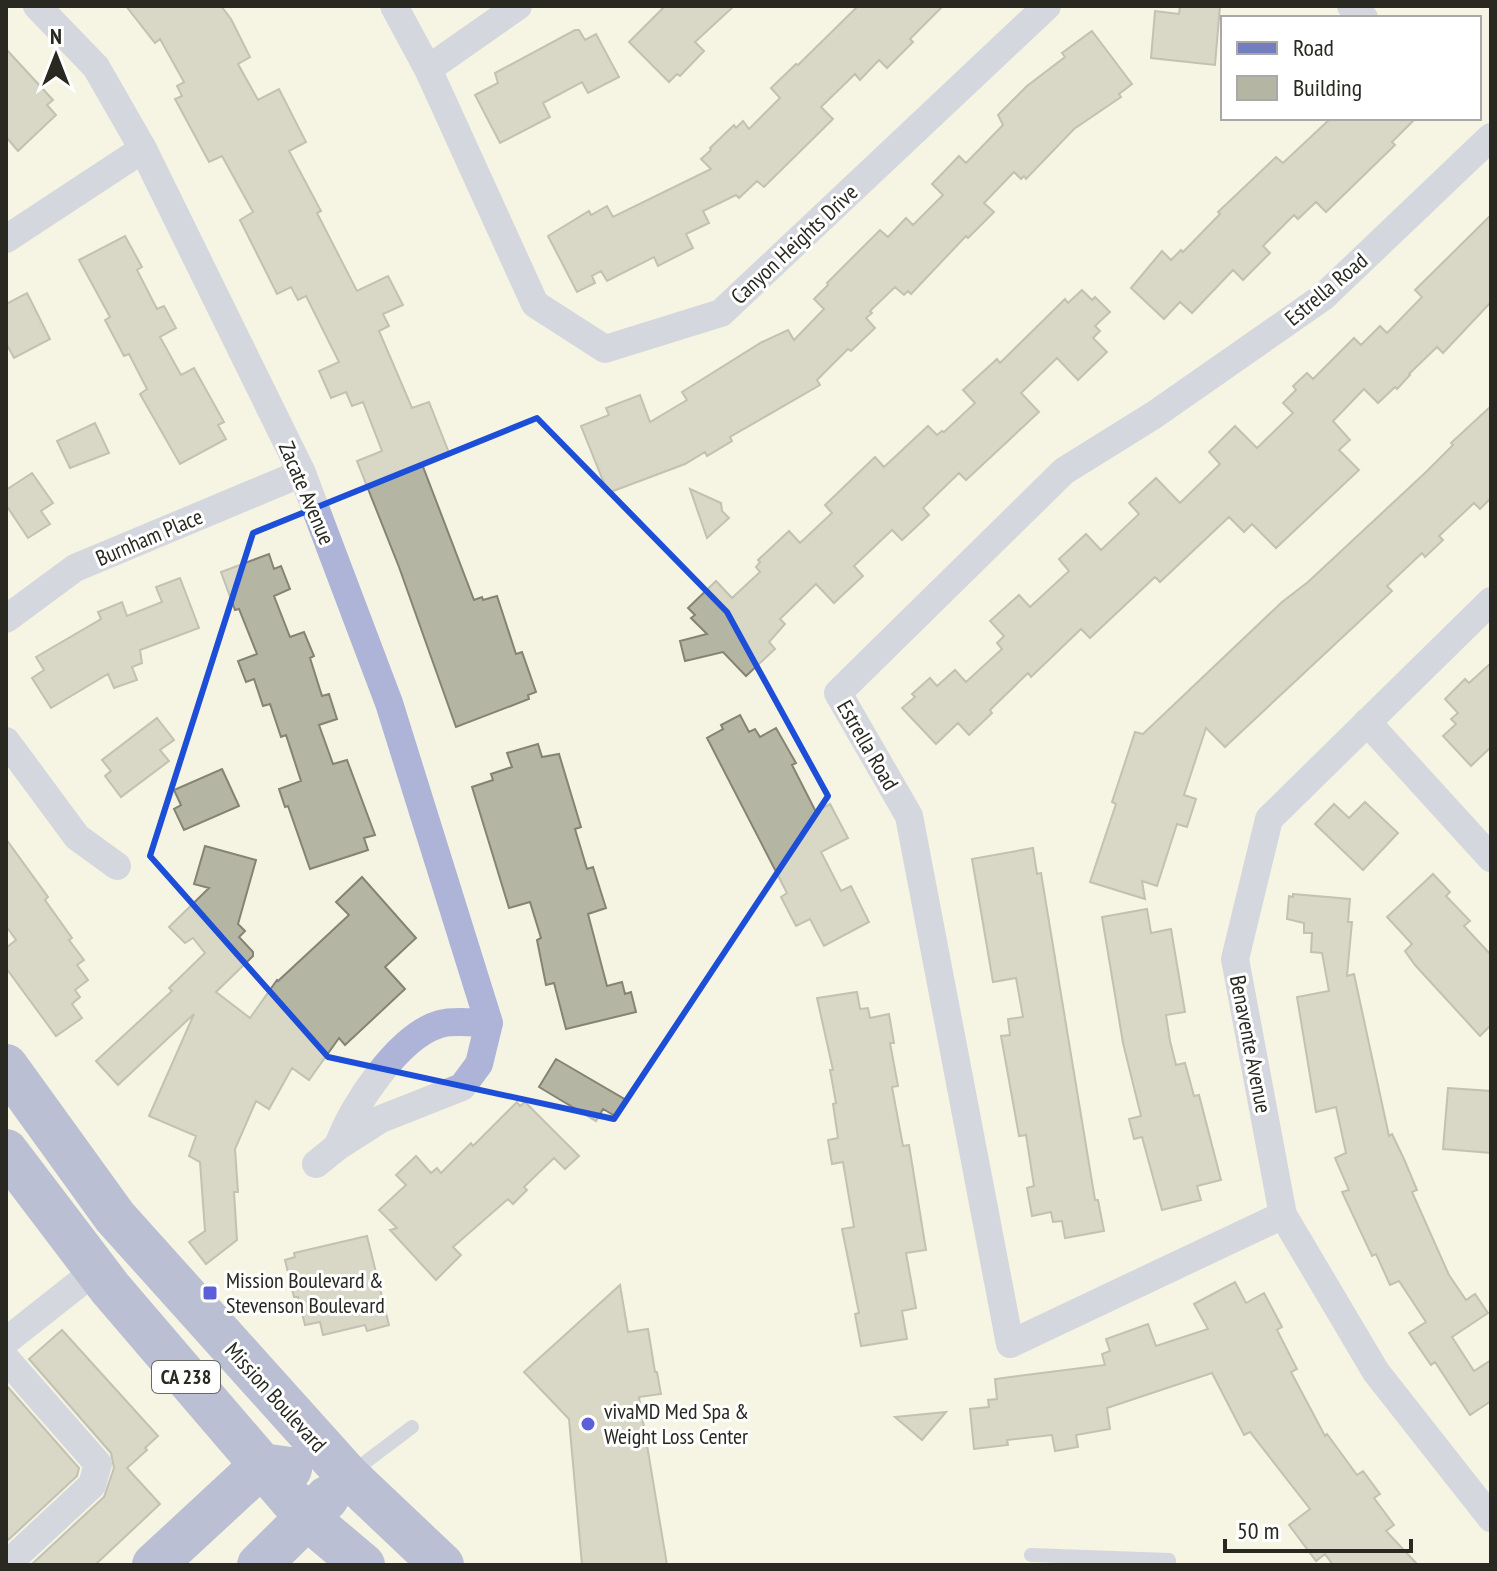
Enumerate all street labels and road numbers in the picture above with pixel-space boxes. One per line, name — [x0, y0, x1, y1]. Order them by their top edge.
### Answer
street label: Canyon Heights Drive — [725, 178, 863, 310]
street label: Estrella Road — [1279, 246, 1373, 332]
street label: Zacate Avenue — [273, 437, 341, 549]
street label: Burnham Place — [91, 502, 207, 572]
street label: Estrella Road — [831, 695, 905, 795]
street label: Benavente Avenue — [1224, 973, 1278, 1115]
street label: Mission Boulevard — [219, 1336, 333, 1458]
road number: CA 238 — [152, 1361, 220, 1393]

